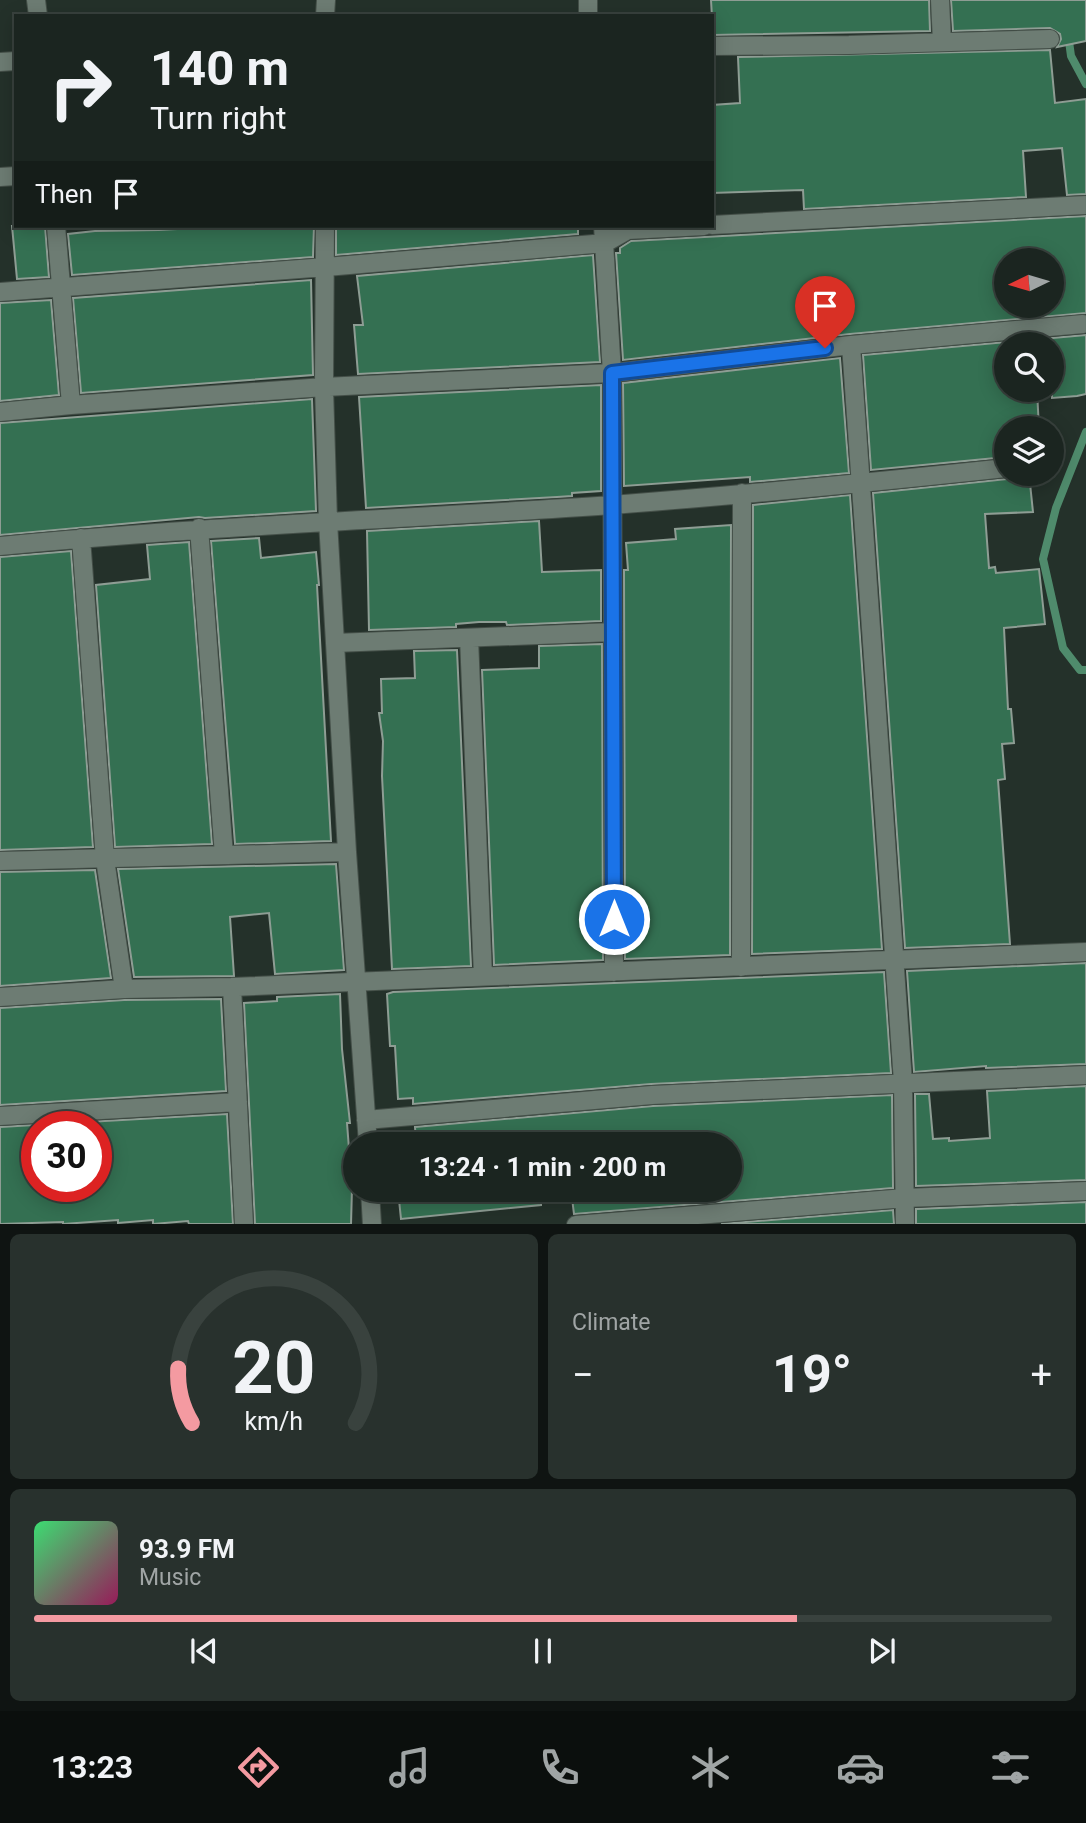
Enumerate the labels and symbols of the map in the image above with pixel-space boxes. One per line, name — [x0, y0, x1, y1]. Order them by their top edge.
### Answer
north arrow — [994, 248, 1064, 318]
pin — [795, 276, 855, 348]
position arrow — [577, 882, 651, 956]
speed limit sign: 30 — [21, 1111, 112, 1202]

